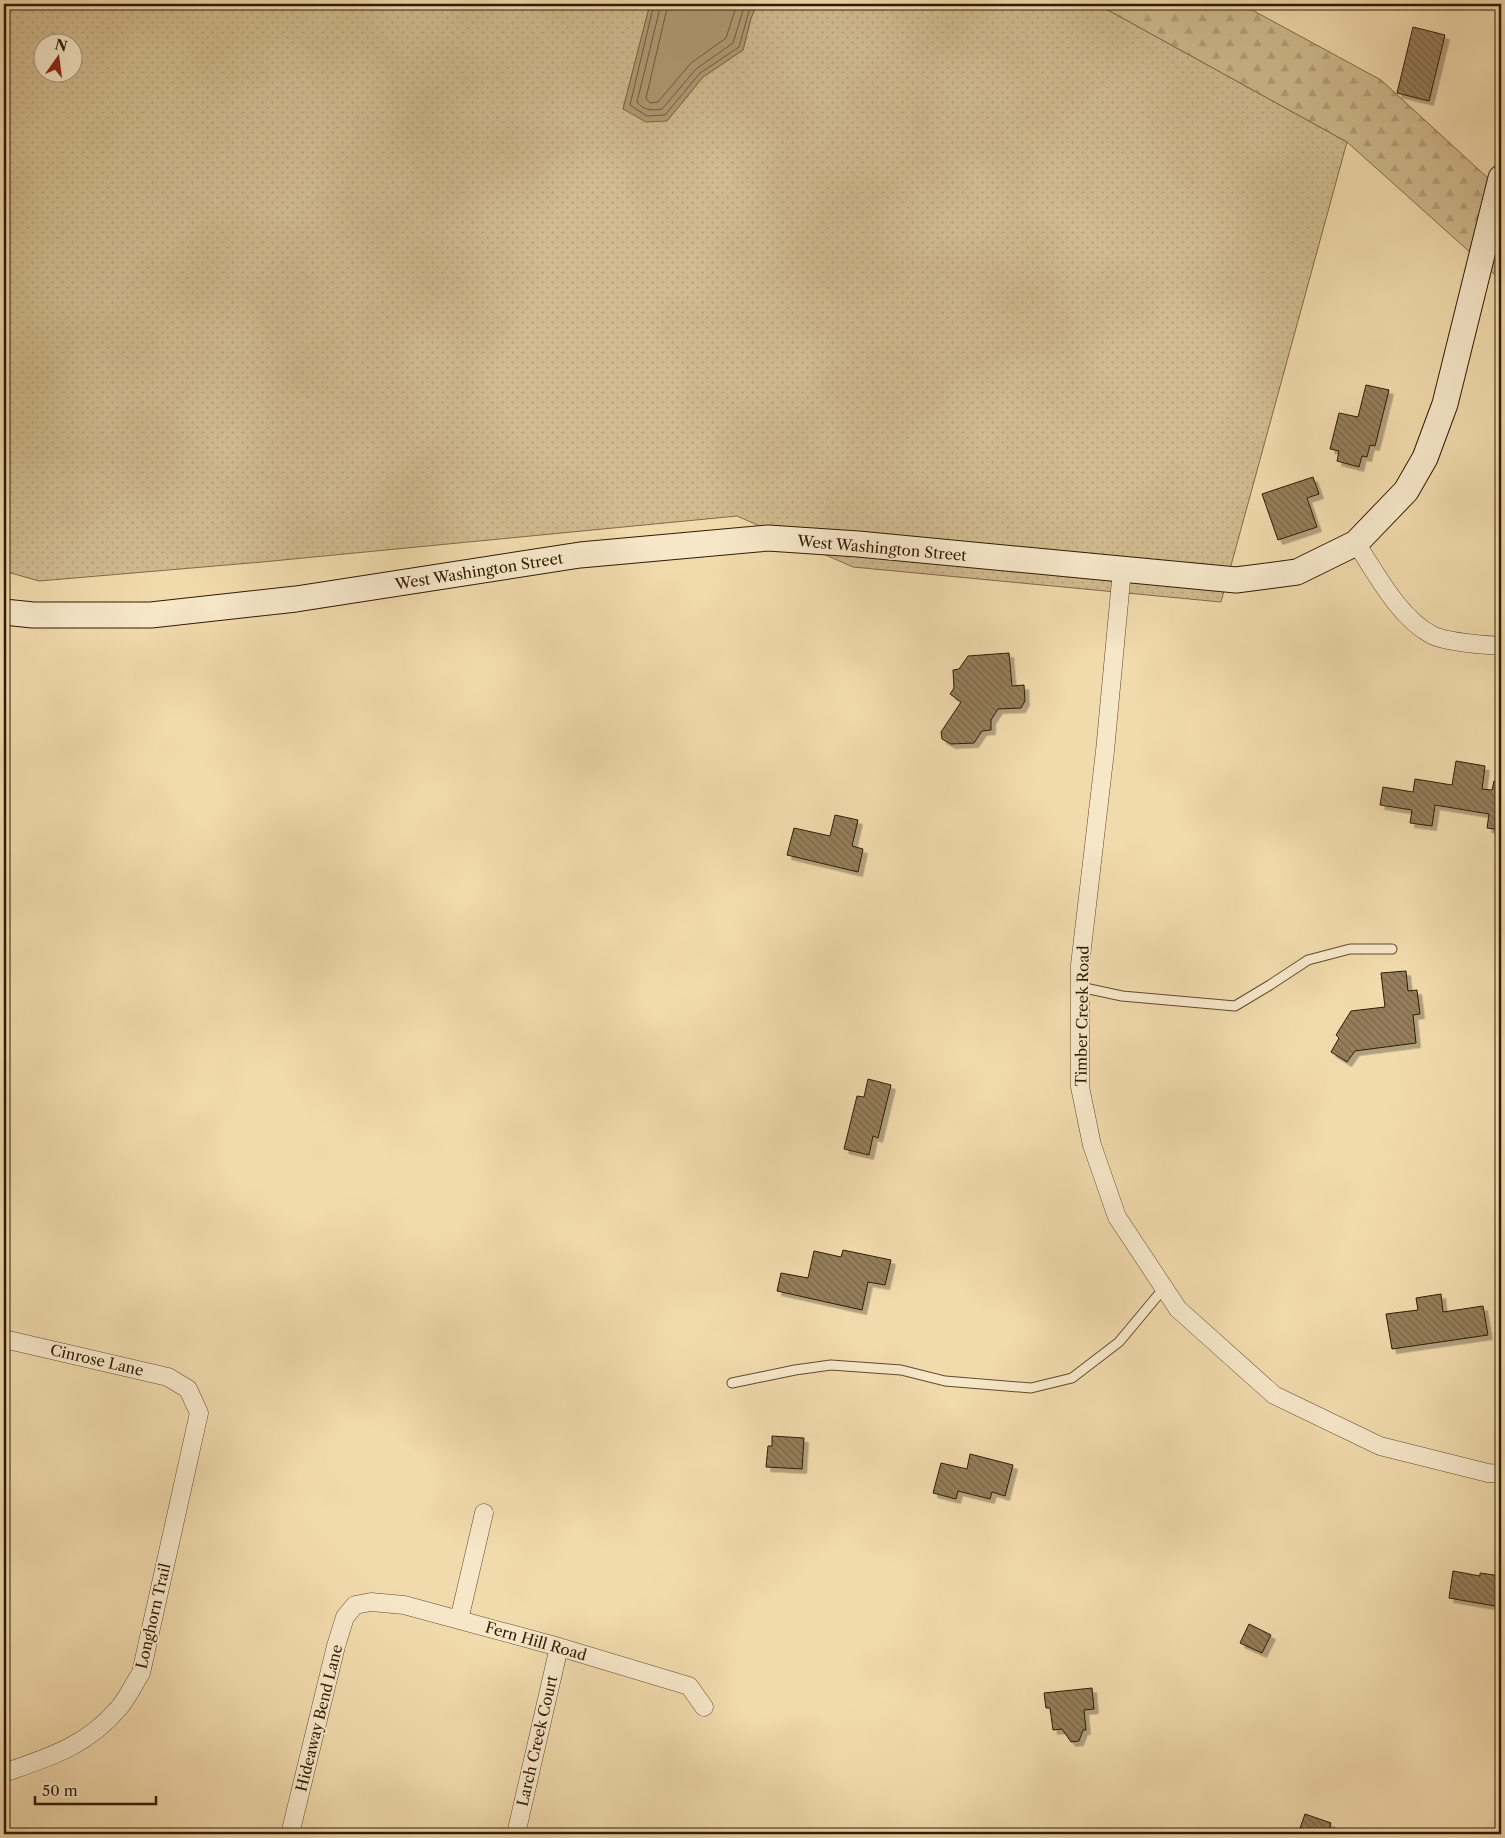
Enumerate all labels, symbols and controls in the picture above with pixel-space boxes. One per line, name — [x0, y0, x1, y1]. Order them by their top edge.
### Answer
north arrow — [32, 32, 82, 82]
text: N — [53, 35, 69, 56]
street label: West Washington Street — [796, 531, 968, 565]
street label: West Washington Street — [393, 548, 565, 594]
street label: Timber Creek Road — [1071, 945, 1093, 1087]
street label: Cinrose Lane — [48, 1340, 146, 1380]
street label: Longhorn Trail — [132, 1561, 174, 1671]
street label: Fern Hill Road — [483, 1617, 589, 1665]
street label: Hideaway Bend Lane — [292, 1643, 346, 1793]
street label: Larch Creek Court — [513, 1673, 561, 1808]
scale bar — [35, 1773, 156, 1805]
text: 50 m — [42, 1781, 78, 1800]

